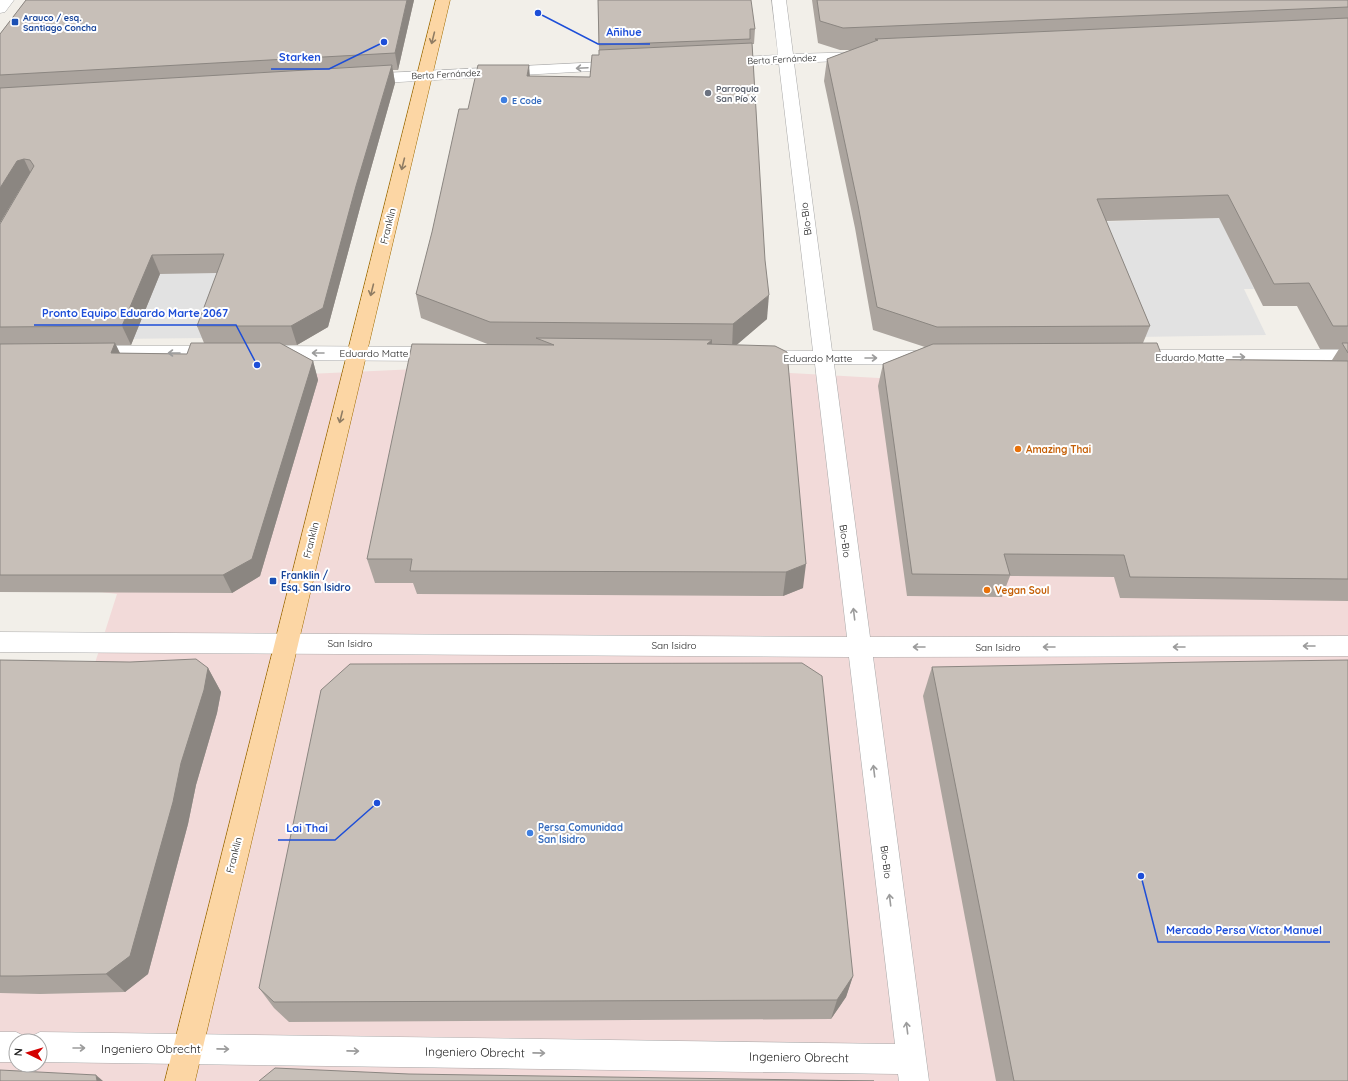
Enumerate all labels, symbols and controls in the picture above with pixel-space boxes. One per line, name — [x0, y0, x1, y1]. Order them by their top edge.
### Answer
place label: Arauco / esq. Santiago Concha — [23, 12, 97, 33]
marker: Arauco / esq. Santiago Concha — [10, 17, 20, 27]
callout: Añihue — [598, 21, 650, 44]
text: Añihue — [606, 25, 642, 39]
one-way arrow — [429, 31, 437, 44]
callout: Starken — [271, 46, 329, 69]
text: Starken — [279, 50, 321, 64]
street label: Berta Fernández — [747, 52, 817, 66]
one-way arrow — [576, 64, 589, 72]
street label: Berta Fernández — [411, 67, 481, 81]
place label: Parroquia San Pío X — [716, 83, 759, 104]
marker: Parroquia San Pío X — [703, 88, 713, 98]
marker: E Code — [499, 95, 509, 105]
place label: E Code — [512, 95, 542, 106]
one-way arrow — [398, 157, 406, 170]
street label: Bio-Bio — [798, 202, 814, 236]
street label: Franklin — [377, 207, 399, 245]
one-way arrow — [367, 284, 375, 297]
callout: Pronto Equipo Eduardo Marte 2067 — [34, 302, 236, 325]
text: Pronto Equipo Eduardo Marte 2067 — [42, 306, 228, 320]
street label: Eduardo Matte — [340, 347, 409, 360]
one-way arrow — [168, 349, 181, 357]
one-way arrow — [312, 349, 325, 357]
street label: Eduardo Matte — [1156, 351, 1225, 364]
street label: Eduardo Matte — [784, 352, 853, 365]
one-way arrow — [1232, 353, 1245, 361]
one-way arrow — [864, 354, 877, 362]
one-way arrow — [337, 410, 344, 423]
place label: Amazing Thai — [1026, 443, 1091, 456]
marker: Amazing Thai — [1013, 444, 1023, 454]
street label: Franklin — [300, 521, 322, 559]
street label: Bio-Bio — [837, 524, 853, 558]
place label: Franklin / Esq. San Isidro — [281, 569, 351, 594]
marker: Franklin / Esq. San Isidro — [268, 576, 278, 586]
place label: Vegan Soul — [995, 584, 1050, 597]
marker: Vegan Soul — [982, 585, 992, 595]
one-way arrow — [851, 608, 858, 621]
street label: San Isidro — [327, 637, 373, 650]
street label: San Isidro — [651, 639, 697, 652]
street label: San Isidro — [975, 641, 1021, 654]
one-way arrow — [1303, 642, 1316, 650]
one-way arrow — [913, 643, 926, 651]
one-way arrow — [1043, 643, 1056, 651]
one-way arrow — [1173, 643, 1186, 651]
one-way arrow — [870, 764, 878, 777]
callout: Lai Thai — [278, 817, 335, 840]
text: Lai Thai — [286, 821, 328, 835]
place label: Persa Comunidad San Isidro — [538, 821, 623, 846]
marker: Persa Comunidad San Isidro — [525, 828, 535, 838]
street label: Franklin — [223, 836, 245, 874]
street label: Bio-Bio — [878, 845, 894, 879]
one-way arrow — [887, 893, 894, 906]
callout: Mercado Persa Víctor Manuel — [1158, 919, 1330, 942]
text: Mercado Persa Víctor Manuel — [1166, 923, 1322, 937]
one-way arrow — [903, 1022, 911, 1035]
north arrow — [8, 1033, 48, 1073]
street label: Ingeniero Obrecht — [101, 1041, 201, 1056]
one-way arrow — [72, 1044, 85, 1052]
street label: Ingeniero Obrecht — [425, 1044, 525, 1060]
one-way arrow — [216, 1045, 229, 1053]
text: N — [11, 1047, 25, 1057]
one-way arrow — [346, 1047, 359, 1055]
one-way arrow — [532, 1049, 545, 1057]
street label: Ingeniero Obrecht — [749, 1049, 849, 1065]

